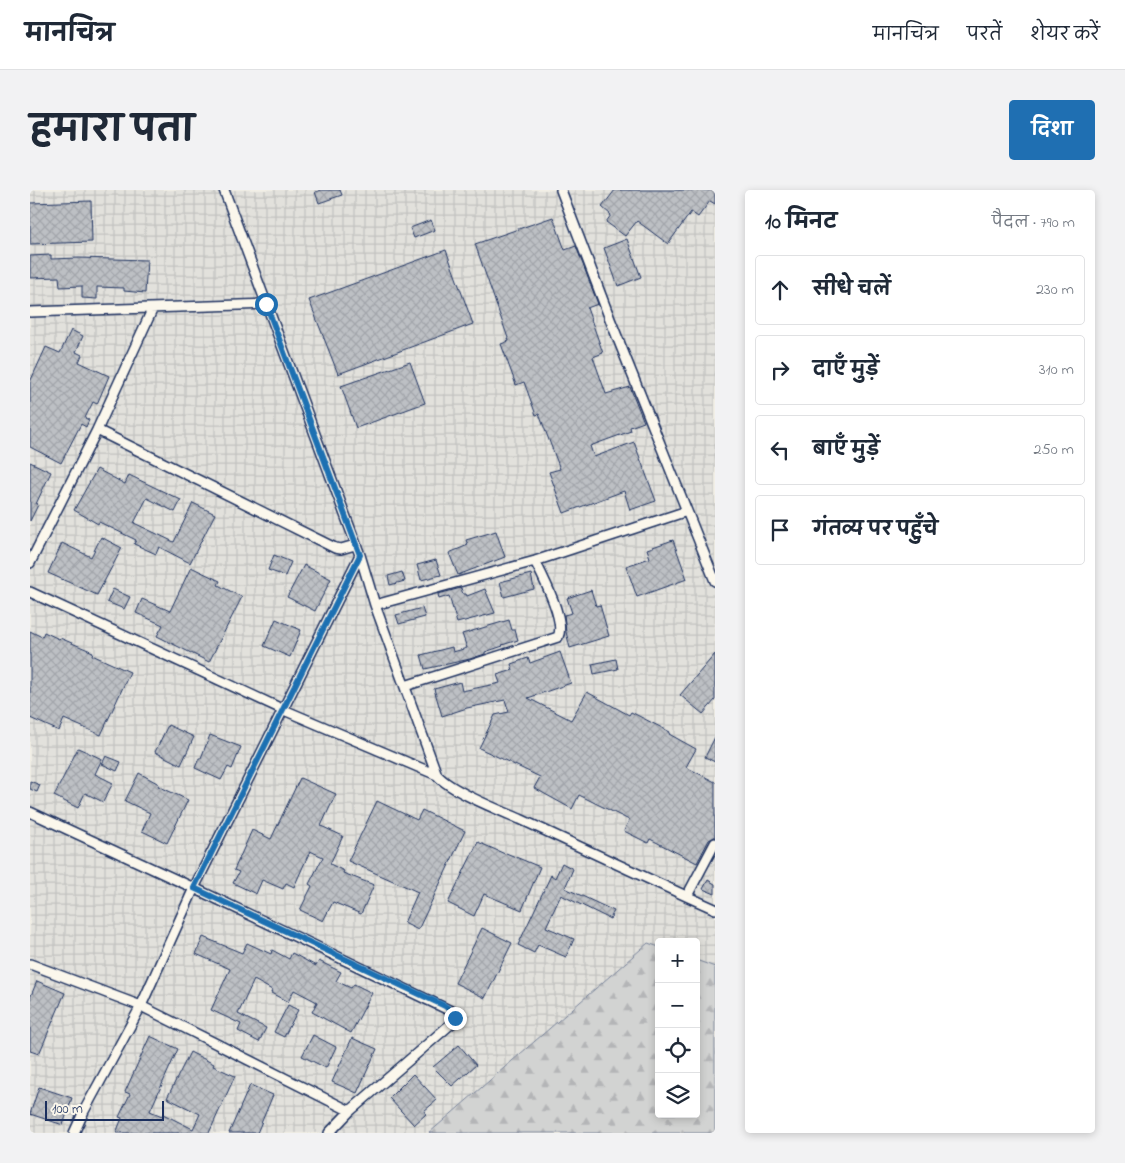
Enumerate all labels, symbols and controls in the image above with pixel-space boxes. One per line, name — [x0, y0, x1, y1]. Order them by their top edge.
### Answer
text: मानचित्र — [25, 18, 114, 53]
text: मानचित्र — [873, 23, 939, 49]
text: परतें — [967, 23, 1002, 49]
text: शेयर करें — [1030, 23, 1100, 49]
button: दिशा — [1009, 100, 1095, 160]
text: हमारा पता — [30, 106, 194, 157]
text: 10 मिनट — [765, 208, 837, 238]
text: पैदल · 790 m — [992, 211, 1075, 235]
icon: ahead — [766, 276, 794, 304]
text: सीधे चलें — [813, 277, 891, 304]
text: 230 m — [1036, 278, 1074, 302]
route start — [255, 293, 278, 316]
icon: right — [766, 356, 794, 384]
text: दाएँ मुड़ें — [813, 357, 879, 384]
text: 310 m — [1039, 358, 1074, 382]
icon: left — [766, 436, 794, 464]
text: बाएँ मुड़ें — [813, 437, 880, 464]
text: 250 m — [1034, 438, 1074, 462]
icon: arrive — [766, 516, 794, 544]
text: गंतव्य पर पहुँचे — [813, 517, 938, 544]
map controls — [655, 938, 700, 1118]
button: + — [655, 938, 700, 983]
button: − — [655, 983, 700, 1028]
route end — [444, 1007, 467, 1030]
button: locate — [655, 1028, 700, 1073]
button: layers — [655, 1073, 700, 1118]
scale bar — [45, 1098, 164, 1121]
text: 100 m — [52, 1099, 83, 1120]

